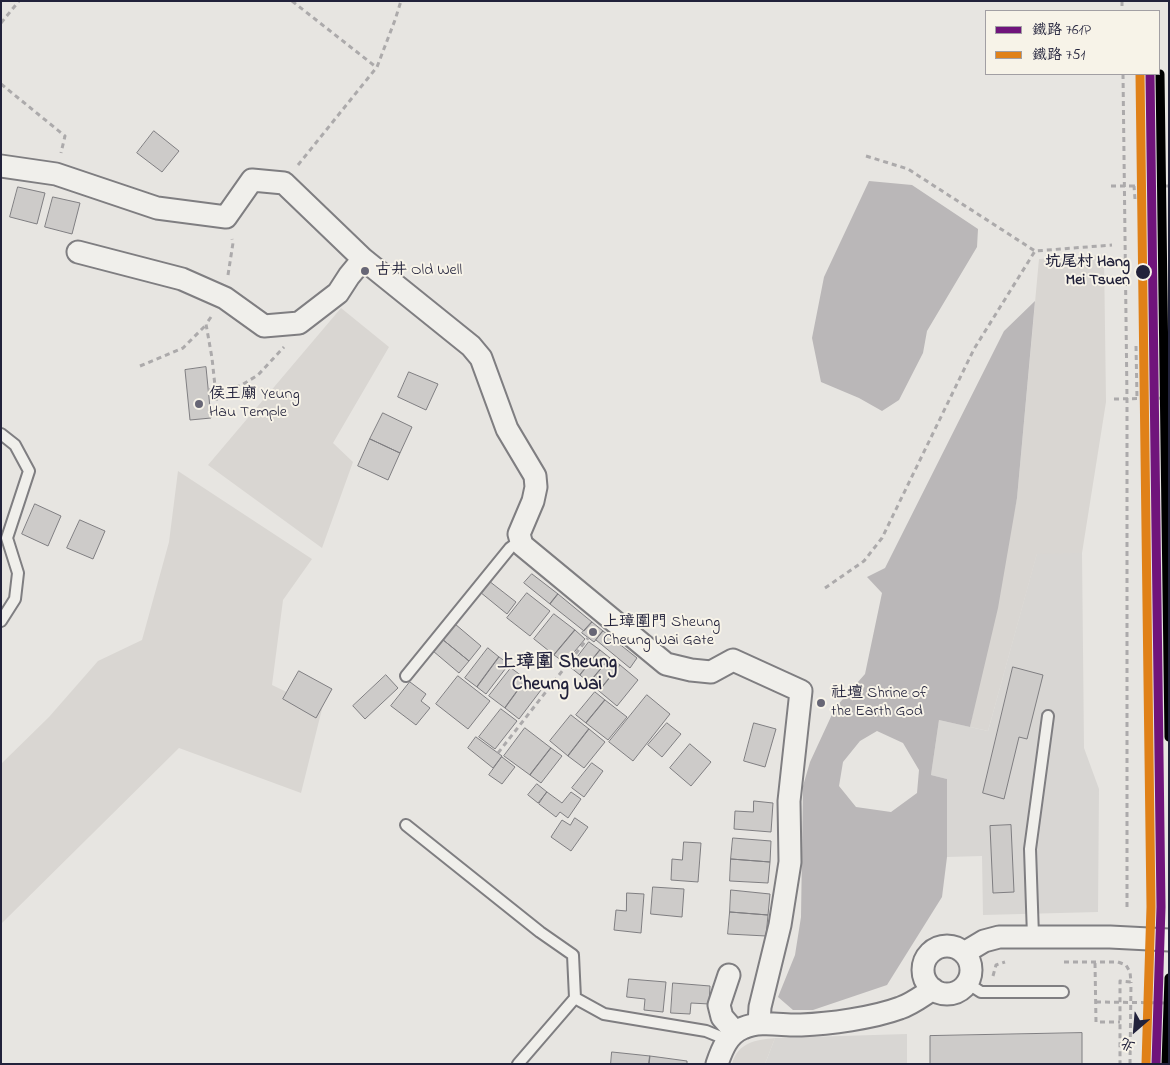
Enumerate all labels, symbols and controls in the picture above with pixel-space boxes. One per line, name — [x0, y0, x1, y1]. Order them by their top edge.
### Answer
legend — [985, 10, 1160, 75]
text: 鐵路 761P — [1032, 19, 1091, 41]
text: 鐵路 751 — [1032, 44, 1085, 66]
place label: 坑尾村 Hang Mei Tsuen — [1045, 253, 1130, 291]
place label: 古井 Old Well — [375, 261, 462, 281]
marker: 坑尾村 Hang Mei Tsuen — [1134, 263, 1152, 281]
marker: 古井 Old Well — [359, 265, 371, 277]
place label: 侯王廟 Yeung Hau Temple — [209, 385, 300, 423]
marker: 侯王廟 Yeung Hau Temple — [193, 398, 205, 410]
place label: 上璋圍門 Sheung Cheung Wai Gate — [603, 613, 720, 651]
marker: 上璋圍門 Sheung Cheung Wai Gate — [587, 626, 599, 638]
district label: 上璋圍 Sheung Cheung Wai — [497, 653, 617, 697]
place label: 社壇 Shrine of the Earth God — [831, 684, 928, 722]
marker: 社壇 Shrine of the Earth God — [815, 697, 827, 709]
north arrow — [1110, 1005, 1160, 1055]
text: 北 — [1117, 1031, 1139, 1056]

